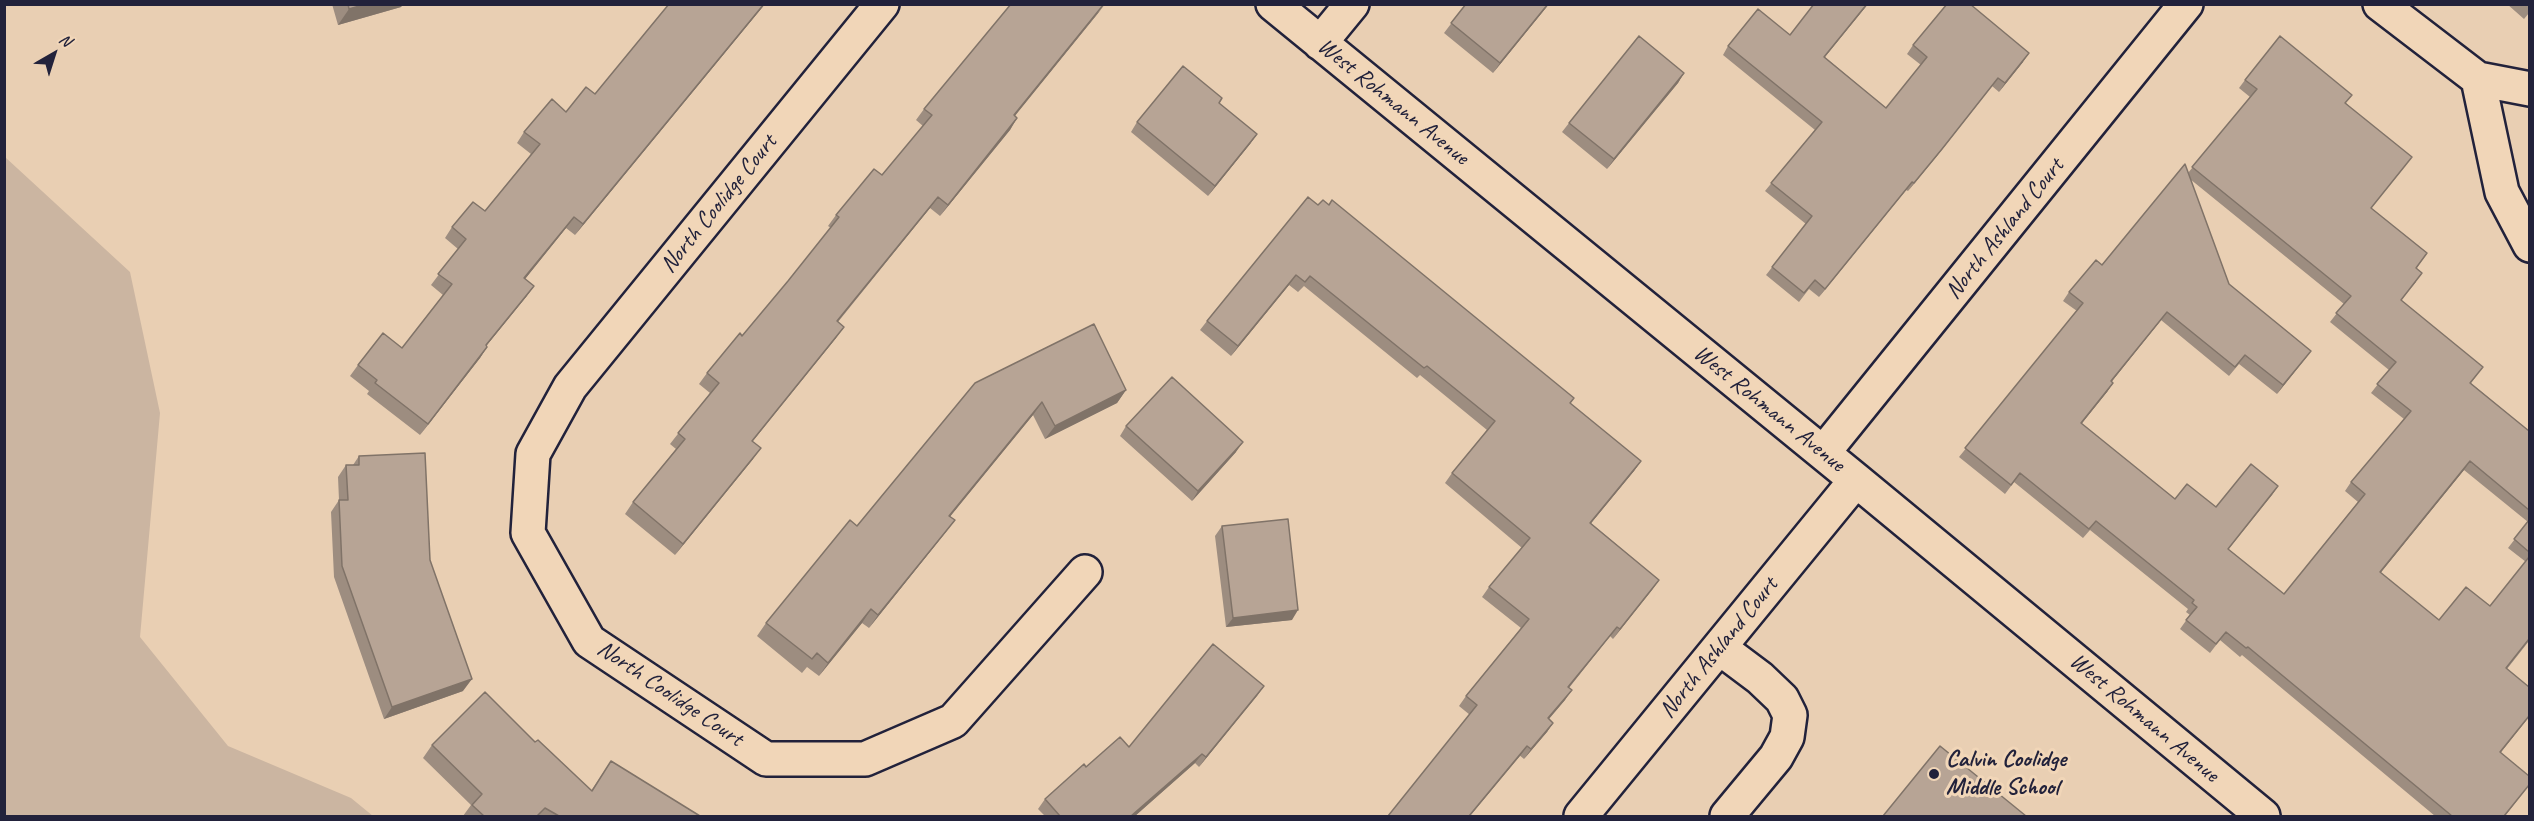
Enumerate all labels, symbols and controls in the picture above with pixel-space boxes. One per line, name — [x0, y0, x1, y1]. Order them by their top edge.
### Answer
north arrow — [24, 24, 84, 84]
text: N — [55, 29, 75, 51]
street label: West Rohmann Avenue — [1312, 32, 1474, 172]
street label: North Coolidge Court — [654, 129, 784, 279]
street label: North Ashland Court — [1939, 153, 2071, 305]
street label: West Rohmann Avenue — [1688, 339, 1850, 479]
street label: North Ashland Court — [1653, 572, 1785, 724]
street label: North Coolidge Court — [592, 635, 748, 753]
street label: West Rohmann Avenue — [2063, 647, 2225, 789]
place label: Calvin Coolidge Middle School — [1946, 746, 2066, 802]
marker: Calvin Coolidge Middle School — [1927, 767, 1941, 781]

